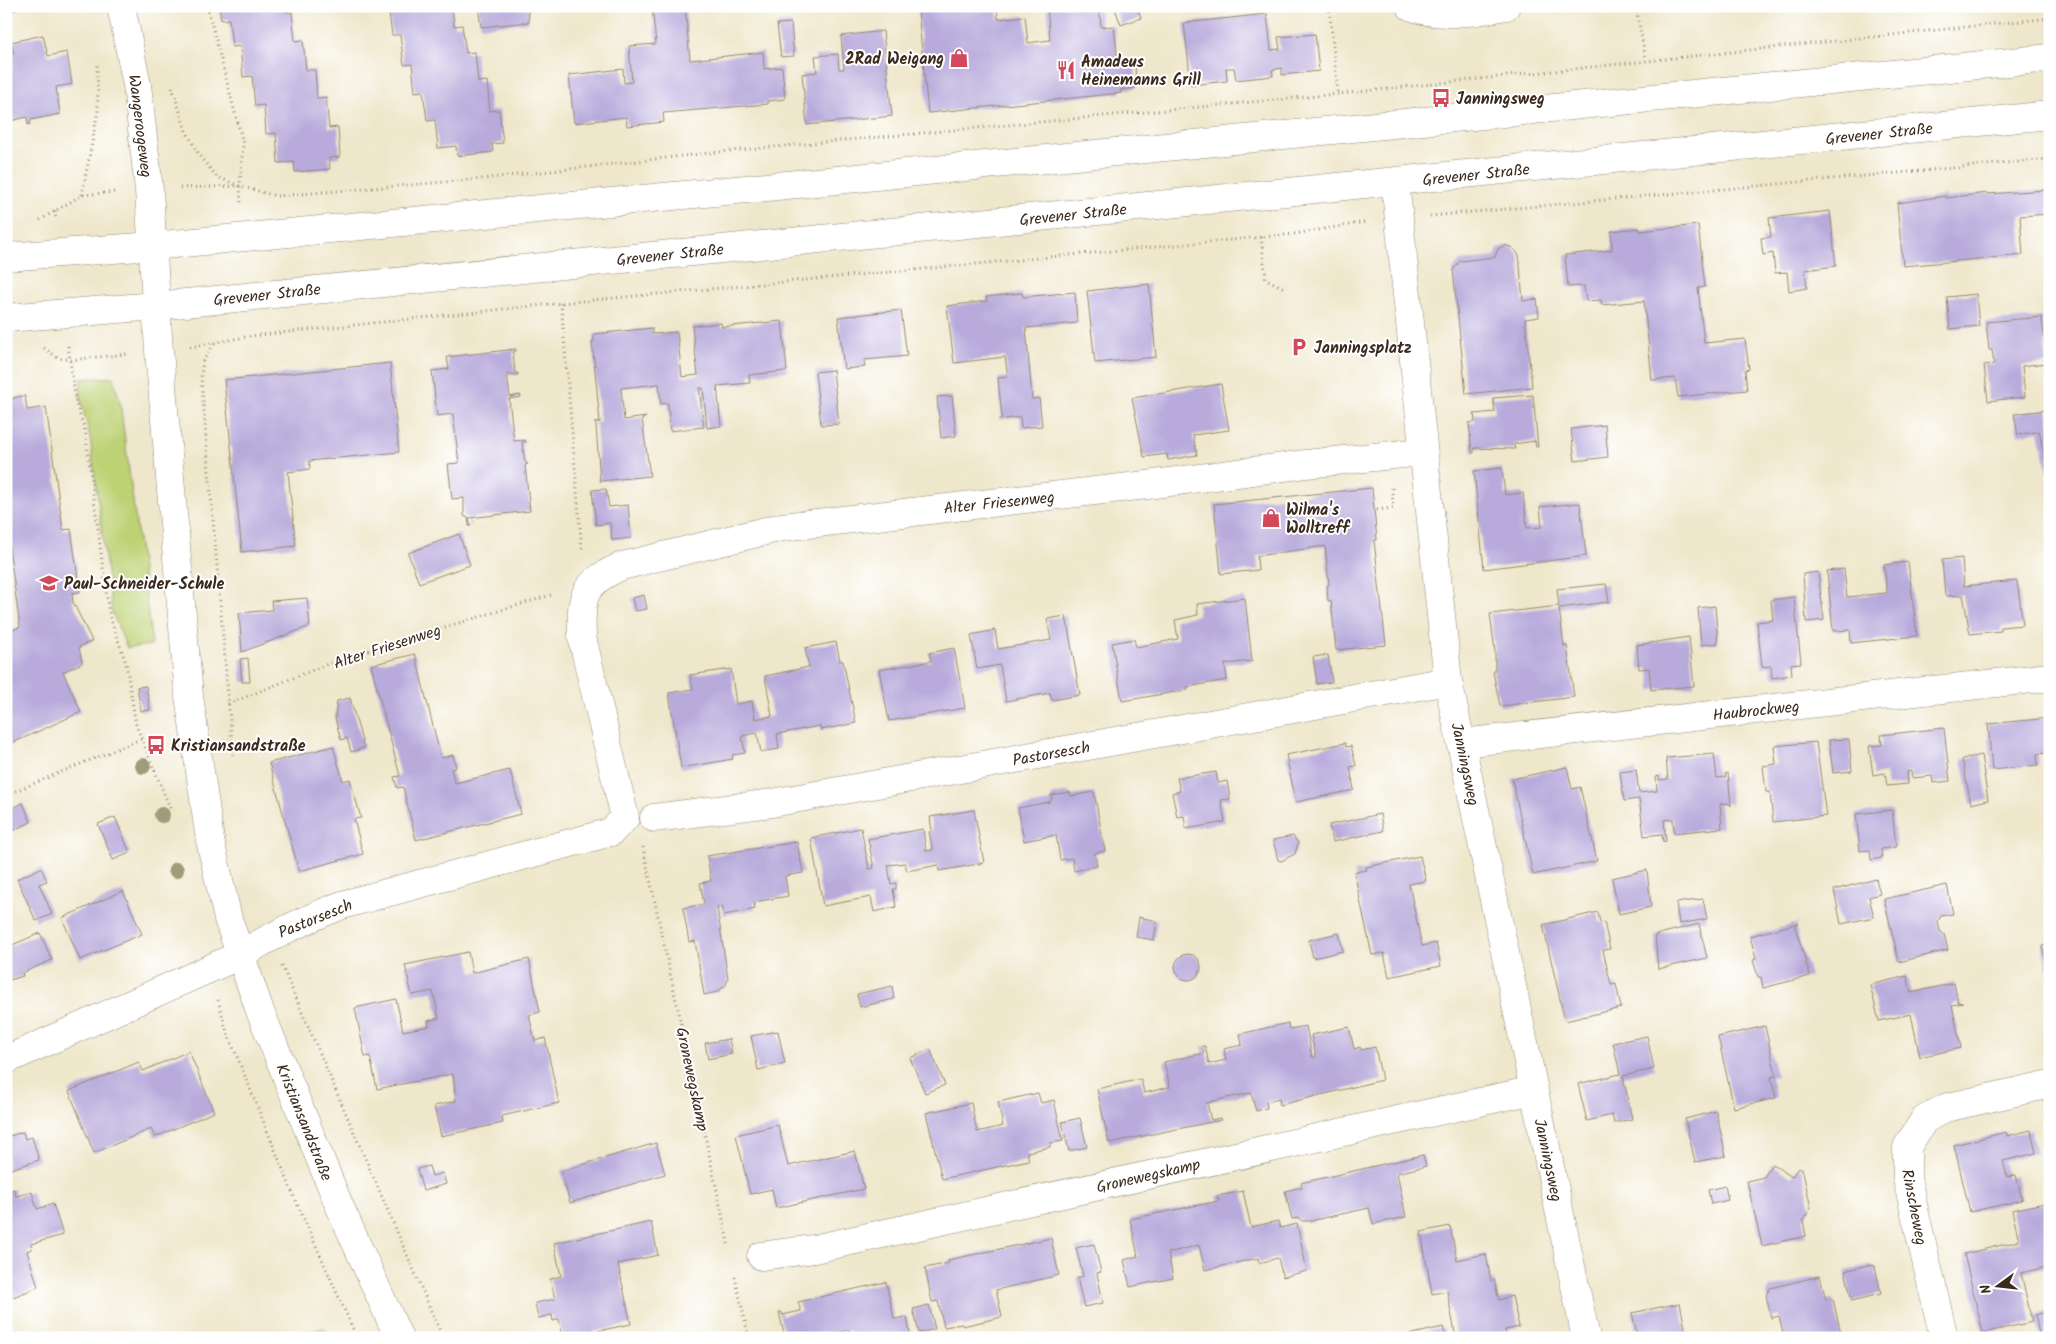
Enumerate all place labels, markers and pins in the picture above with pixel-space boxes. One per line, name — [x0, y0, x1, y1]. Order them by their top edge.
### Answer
place label: 2Rad Weigang — [845, 47, 944, 72]
shop icon: 2Rad Weigang — [948, 47, 970, 69]
place label: Amadeus Heinemanns Grill — [1081, 50, 1201, 93]
restaurant icon: Amadeus Heinemanns Grill — [1055, 59, 1077, 81]
bus stop icon: Janningsweg — [1430, 87, 1452, 109]
place label: Janningsweg — [1456, 87, 1545, 112]
parking icon: Janningsplatz — [1288, 336, 1310, 358]
place label: Janningsplatz — [1314, 336, 1412, 361]
place label: Wilma's Wolltreff — [1286, 498, 1351, 541]
shop icon: Wilma's Wolltreff — [1260, 507, 1282, 529]
school or university icon: Paul-Schneider-Schule — [38, 572, 60, 594]
place label: Paul-Schneider-Schule — [64, 572, 224, 597]
bus stop icon: Kristiansandstraße — [145, 734, 167, 756]
place label: Kristiansandstraße — [171, 734, 306, 759]

